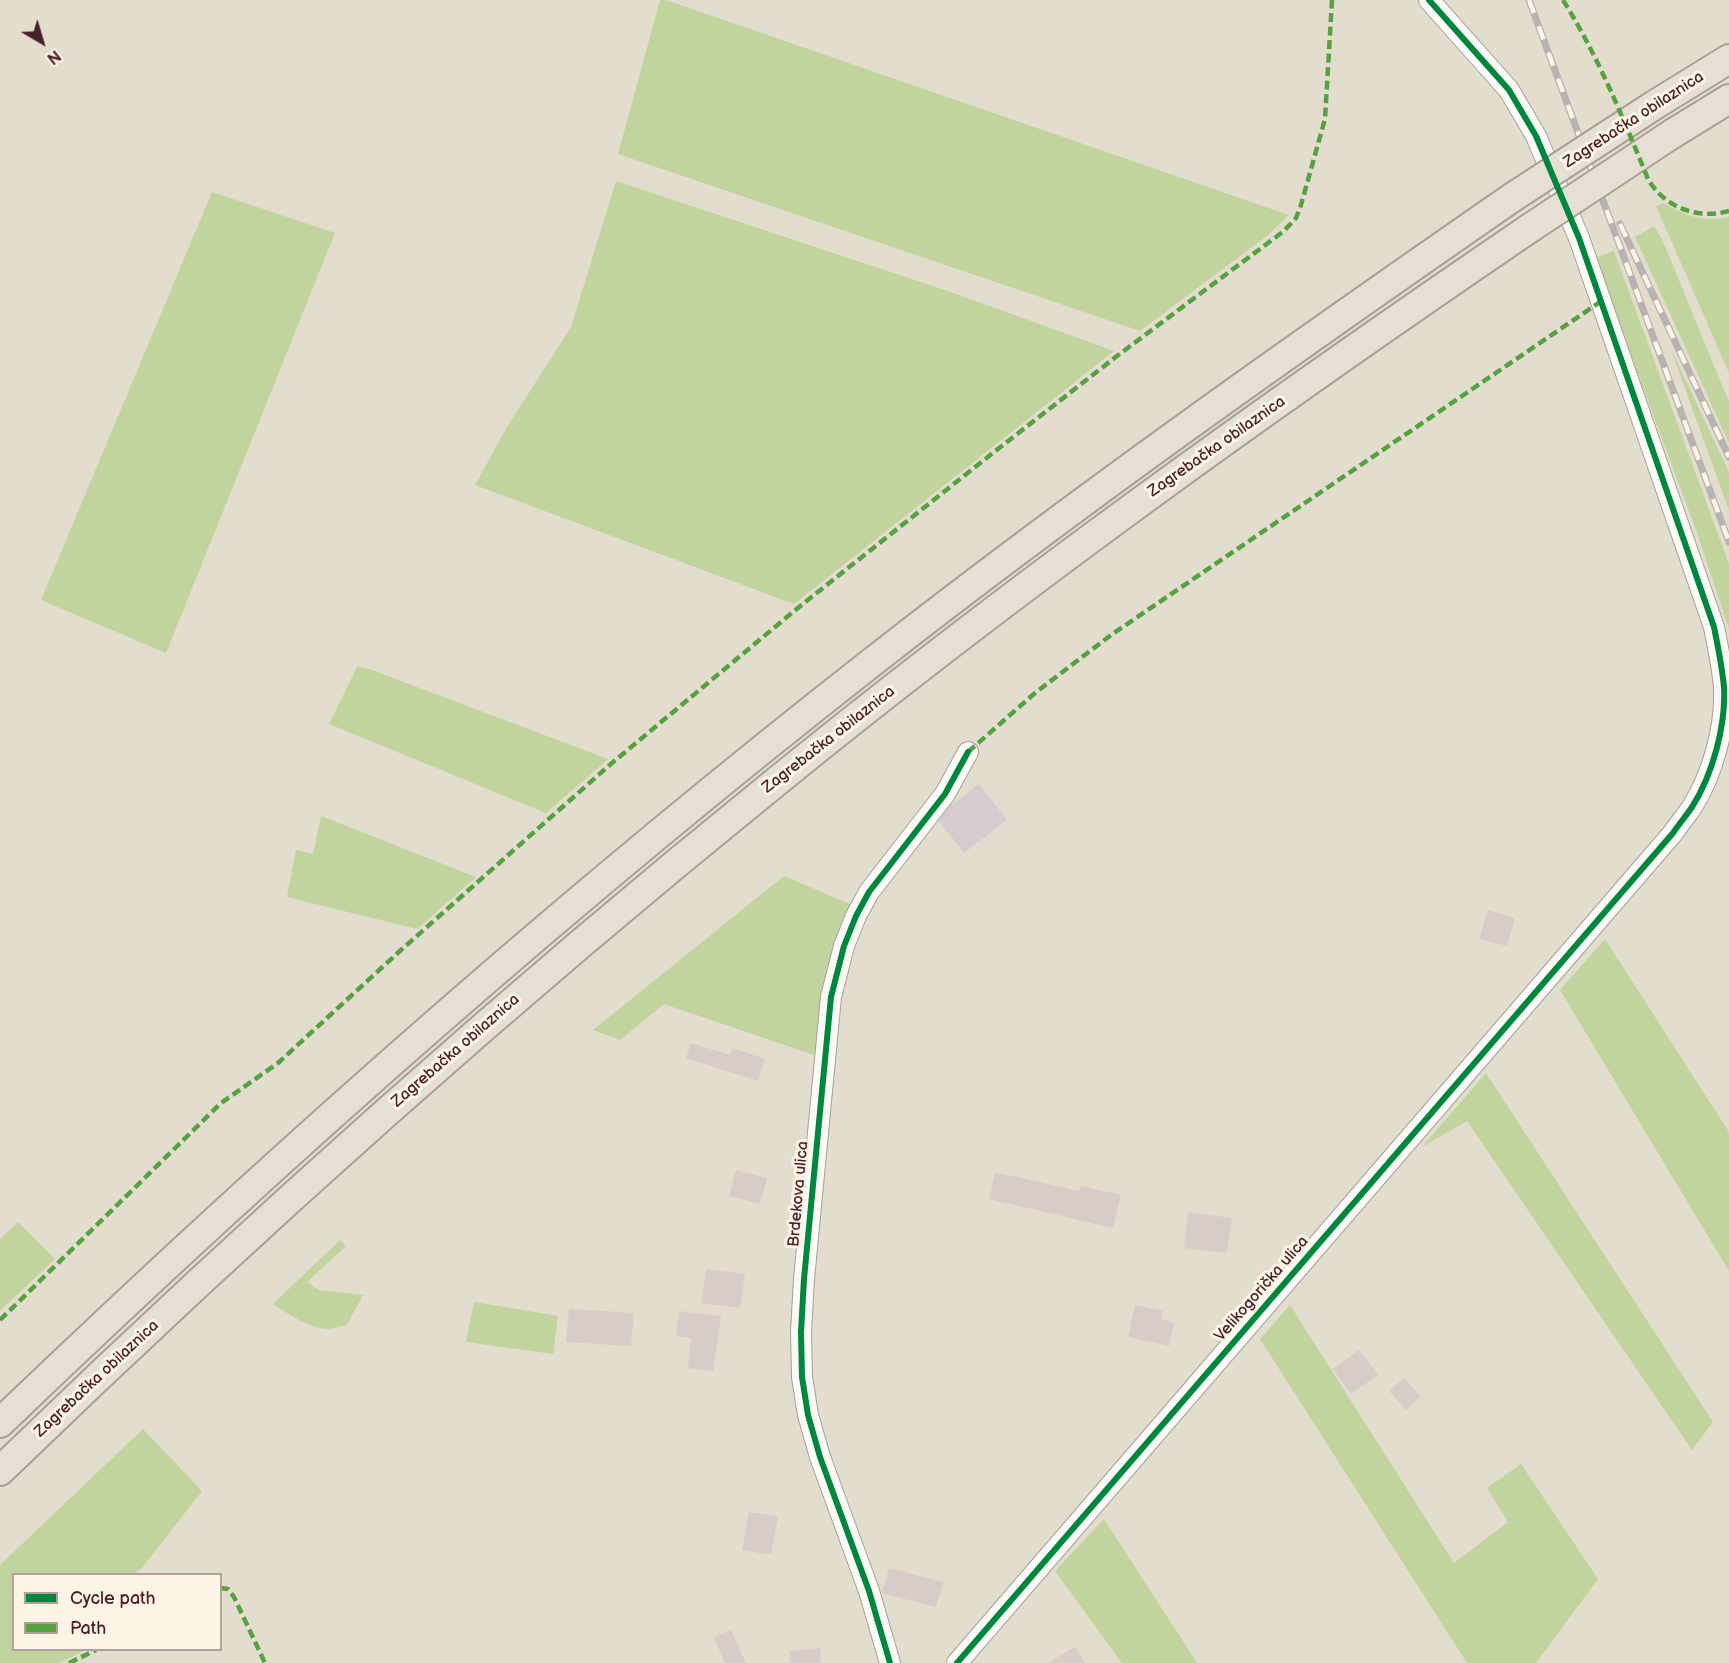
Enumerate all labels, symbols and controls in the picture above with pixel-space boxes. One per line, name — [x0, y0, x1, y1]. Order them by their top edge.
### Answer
north arrow — [12, 12, 72, 72]
text: N — [43, 45, 64, 68]
street label: Zagrebačka obilaznica — [1560, 68, 1708, 172]
street label: Zagrebačka obilaznica — [1145, 392, 1289, 502]
street label: Zagrebačka obilaznica — [759, 682, 899, 798]
street label: Zagrebačka obilaznica — [388, 990, 524, 1112]
street label: Brdekova ulica — [785, 1140, 813, 1248]
street label: Velikogorička ulica — [1211, 1232, 1313, 1346]
street label: Zagrebačka obilaznica — [31, 1316, 163, 1442]
legend — [12, 1573, 222, 1651]
text: Cycle path — [70, 1588, 156, 1609]
text: Path — [70, 1618, 106, 1639]

